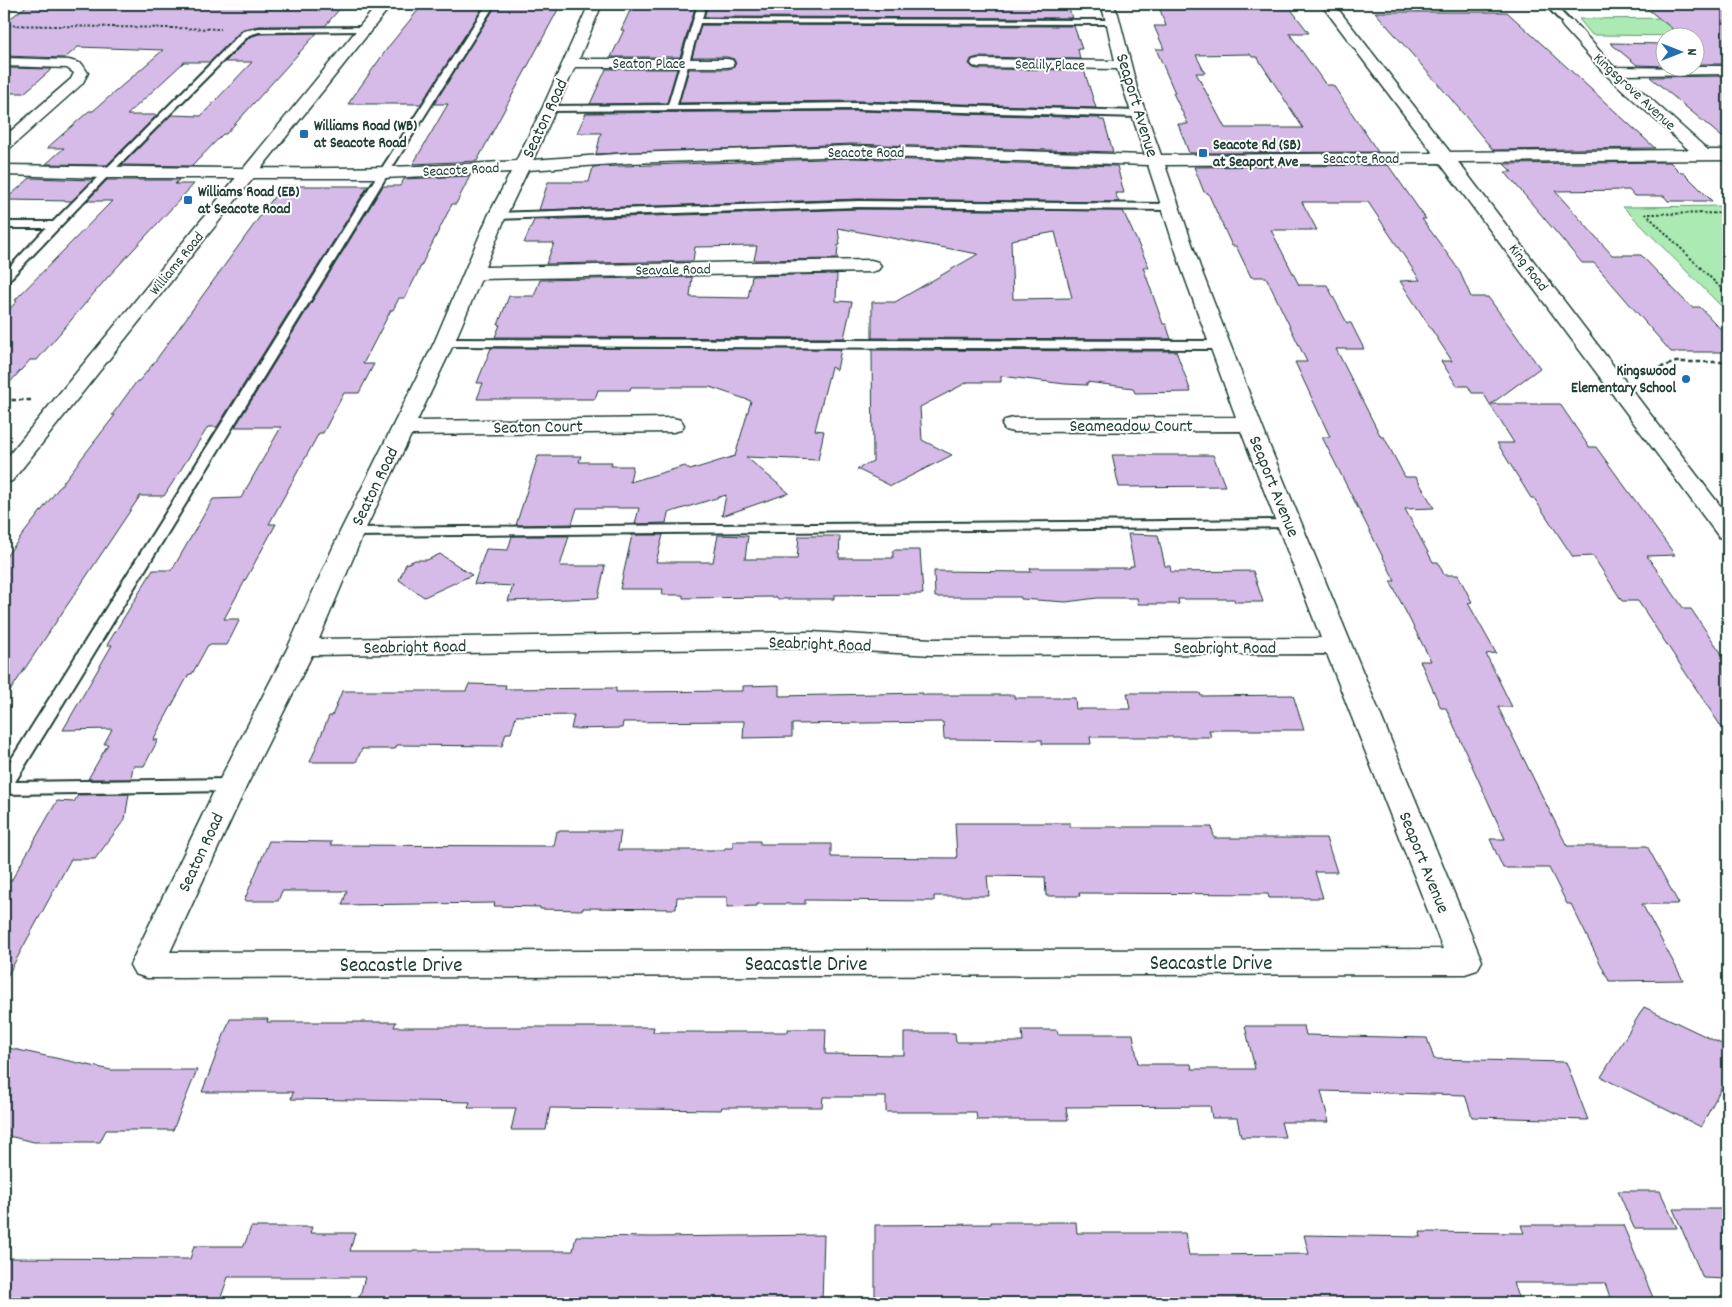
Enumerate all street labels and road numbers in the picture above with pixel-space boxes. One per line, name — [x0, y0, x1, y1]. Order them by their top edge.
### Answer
street label: Kingsgrove Avenue — [1588, 48, 1680, 137]
street label: Seaport Avenue — [1108, 51, 1163, 161]
street label: Seaton Place — [613, 54, 686, 76]
street label: Sealily Place — [1015, 54, 1085, 78]
street label: Seaton Road — [517, 75, 576, 163]
street label: Seacote Road — [828, 143, 904, 165]
street label: Seacote Road — [1323, 149, 1399, 171]
street label: Seacote Road — [422, 158, 500, 184]
street label: Williams Road — [145, 228, 210, 301]
street label: King Road — [1502, 240, 1553, 297]
street label: Seavale Road — [635, 259, 711, 283]
street label: Seaton Court — [493, 415, 583, 442]
street label: Seameadow Court — [1069, 415, 1193, 440]
street label: Seaport Avenue — [1241, 433, 1304, 541]
street label: Seaton Road — [346, 443, 406, 531]
street label: Seabright Road — [768, 631, 872, 660]
street label: Seabright Road — [364, 635, 467, 662]
street label: Seabright Road — [1174, 637, 1276, 662]
street label: Seaton Road — [173, 809, 232, 897]
street label: Seaport Avenue — [1391, 809, 1454, 917]
street label: Seacastle Drive — [1150, 950, 1272, 980]
street label: Seacastle Drive — [745, 951, 867, 981]
street label: Seacastle Drive — [340, 952, 462, 982]

